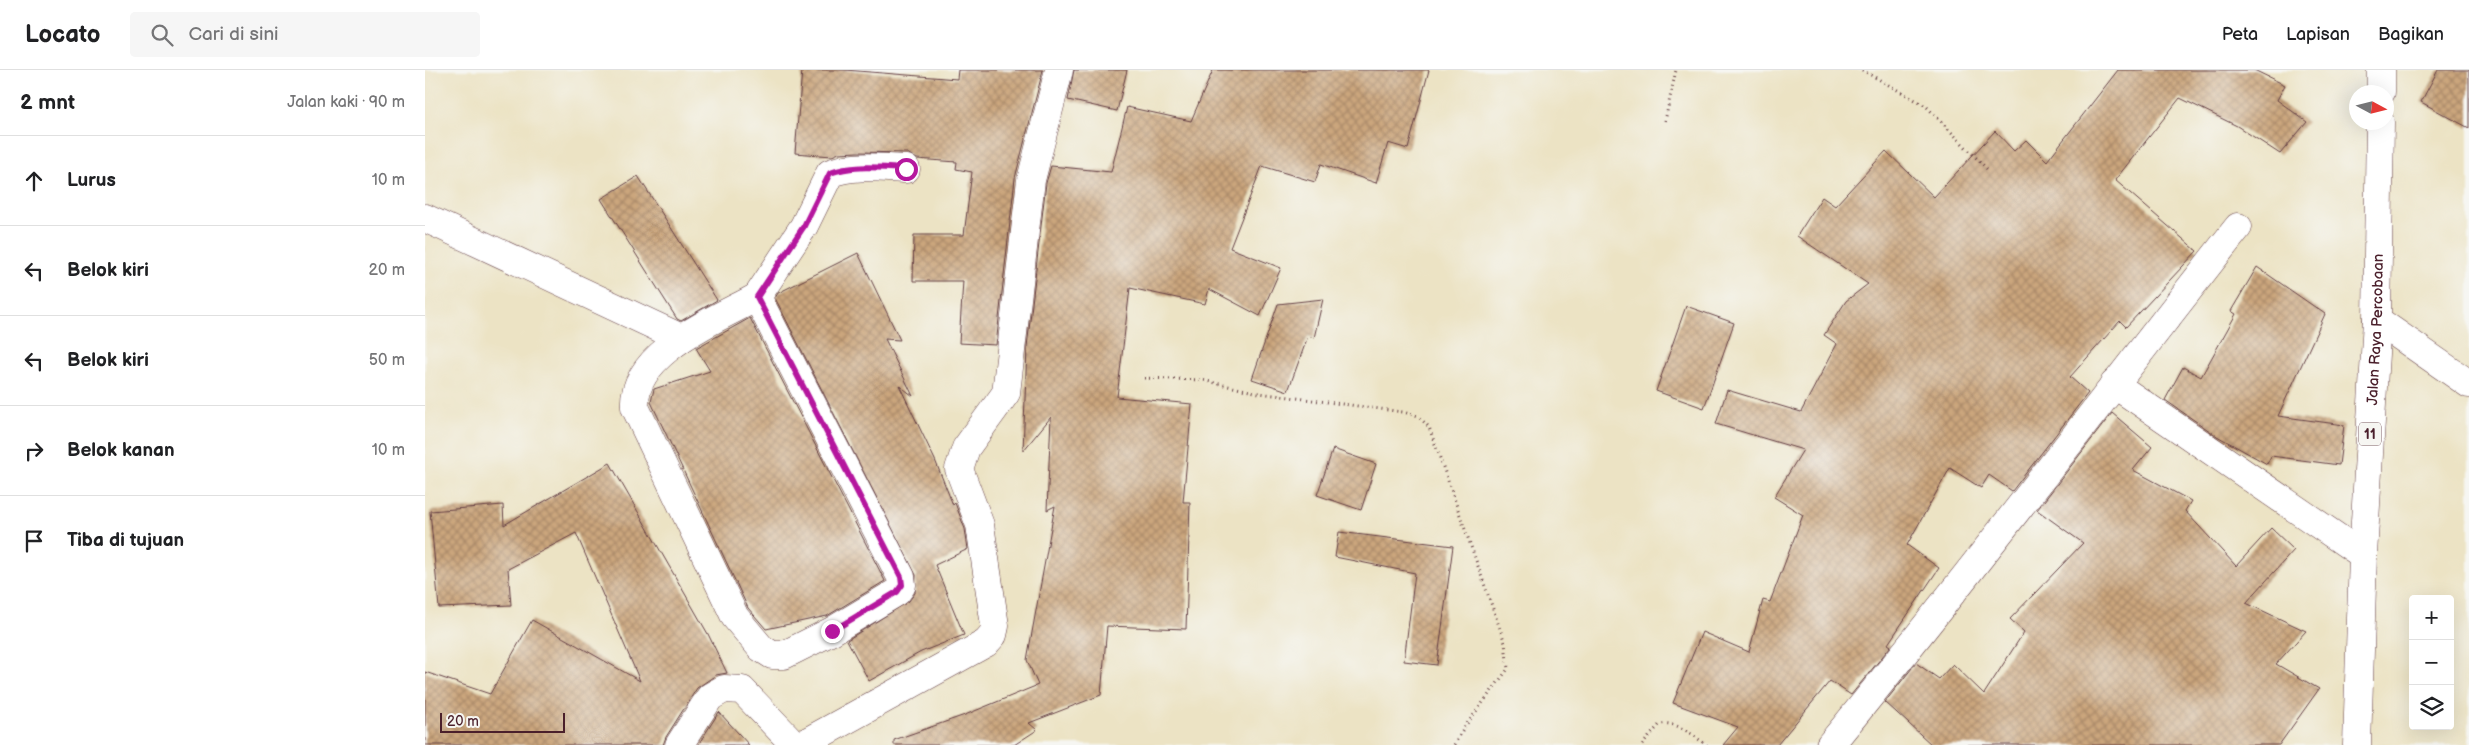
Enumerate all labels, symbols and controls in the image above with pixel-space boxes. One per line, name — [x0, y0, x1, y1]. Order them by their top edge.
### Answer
search box — [130, 12, 480, 57]
text: Locato — [25, 20, 100, 49]
icon: search — [148, 21, 176, 49]
text: Cari di sini — [188, 23, 279, 46]
text: Peta — [2222, 24, 2258, 45]
text: Lapisan — [2286, 24, 2350, 45]
text: Bagikan — [2378, 24, 2444, 45]
north arrow — [2349, 85, 2394, 130]
text: 2 mnt — [20, 90, 75, 115]
text: Jalan kaki · 90 m — [287, 93, 405, 112]
route start — [895, 158, 918, 181]
icon: ahead — [20, 167, 48, 195]
text: Lurus — [67, 169, 116, 192]
text: 10 m — [372, 171, 405, 190]
street label: Jalan Raya Percobaan — [2362, 254, 2388, 406]
icon: left — [20, 257, 48, 285]
text: Belok kiri — [67, 259, 149, 282]
text: 20 m — [369, 261, 405, 280]
icon: left — [20, 347, 48, 375]
text: Belok kiri — [67, 349, 149, 372]
text: 50 m — [369, 351, 405, 370]
road number: 11 — [2359, 422, 2381, 446]
icon: right — [20, 437, 48, 465]
text: Belok kanan — [67, 439, 175, 462]
text: 10 m — [372, 441, 405, 460]
icon: arrive — [20, 527, 48, 555]
text: Tiba di tujuan — [67, 529, 184, 552]
map controls — [2409, 595, 2454, 730]
button: + — [2409, 595, 2454, 640]
route end — [821, 620, 844, 643]
button: − — [2409, 640, 2454, 685]
button: layers — [2409, 685, 2454, 730]
scale bar — [440, 710, 565, 733]
text: 20 m — [447, 713, 479, 730]

